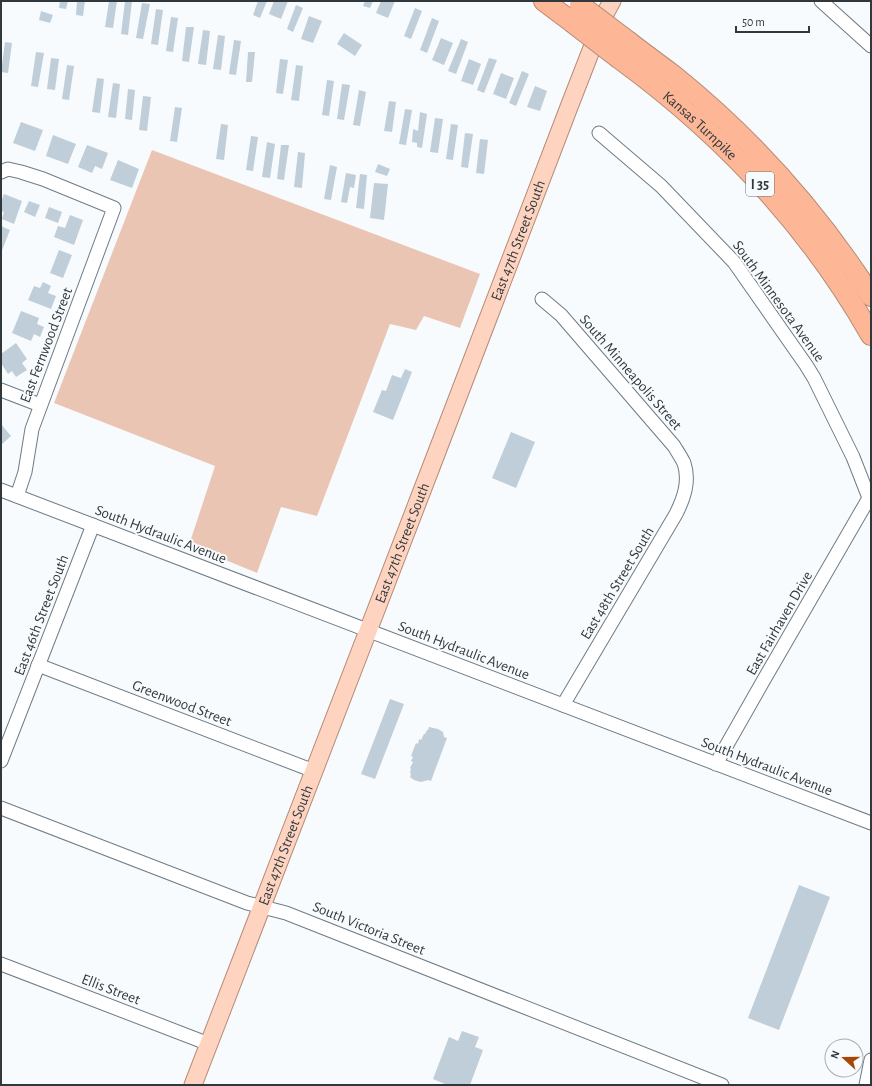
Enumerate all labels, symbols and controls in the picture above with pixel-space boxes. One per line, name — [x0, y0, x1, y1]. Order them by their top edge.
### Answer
scale bar — [736, 8, 809, 34]
text: 50 m — [742, 16, 765, 28]
street label: Kansas Turnpike — [660, 88, 740, 163]
road number: I 35 — [746, 172, 774, 196]
street label: East 47th Street South — [489, 178, 548, 303]
street label: South Minnesota Avenue — [730, 238, 827, 365]
street label: East Fernwood Street — [18, 285, 75, 405]
street label: South Minneapolis Street — [577, 312, 685, 433]
street label: East 47th Street South — [372, 481, 432, 605]
street label: South Hydraulic Avenue — [93, 503, 229, 566]
street label: East 48th Street South — [578, 524, 657, 642]
street label: East 46th Street South — [11, 553, 71, 678]
street label: East Fairhaven Drive — [744, 569, 815, 678]
street label: South Hydraulic Avenue — [396, 619, 532, 682]
street label: Greenwood Street — [130, 678, 234, 729]
street label: South Hydraulic Avenue — [699, 735, 835, 798]
street label: East 47th Street South — [256, 783, 316, 908]
street label: South Victoria Street — [311, 899, 427, 958]
street label: Ellis Street — [79, 971, 142, 1008]
north arrow — [824, 1038, 864, 1078]
text: N — [829, 1049, 842, 1060]

